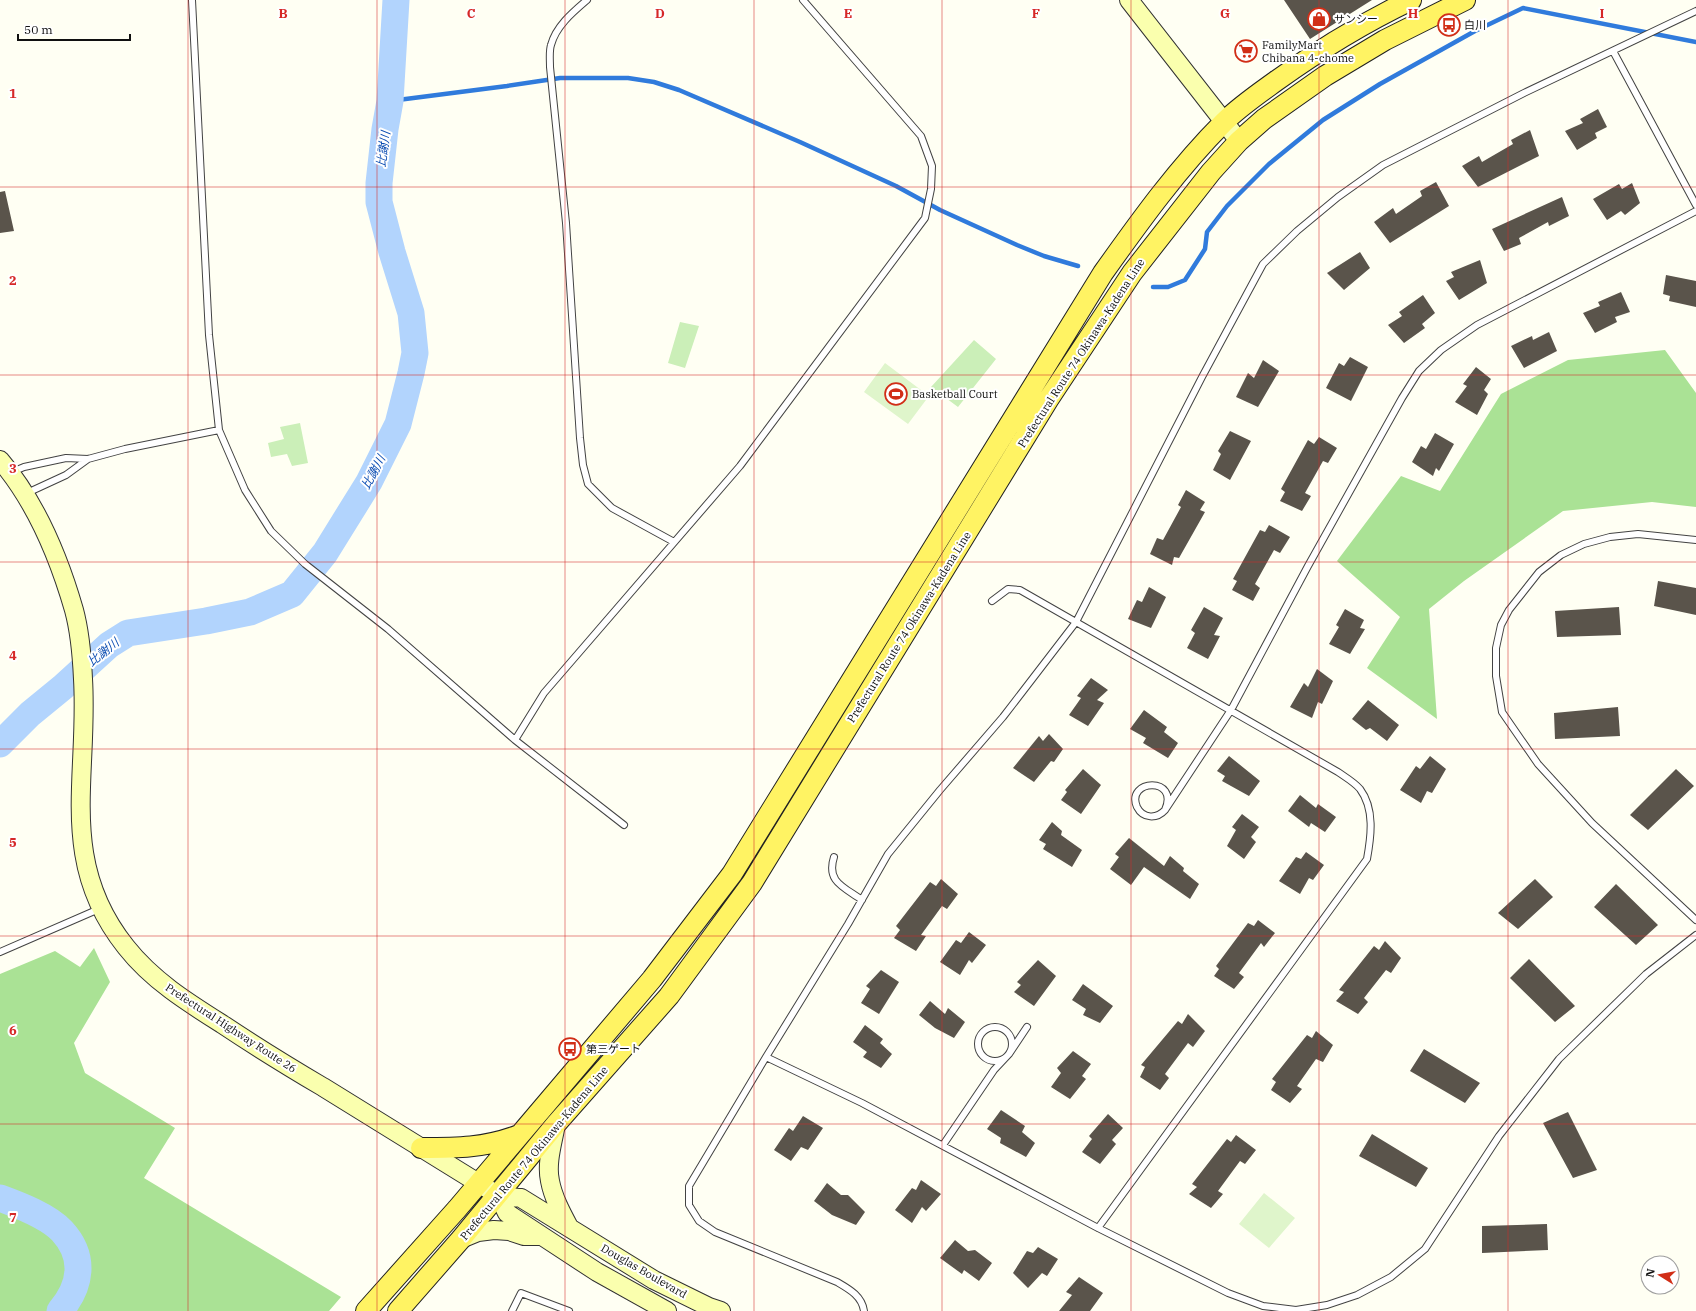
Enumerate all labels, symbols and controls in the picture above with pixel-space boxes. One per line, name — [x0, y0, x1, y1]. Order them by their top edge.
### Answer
text: B — [278, 5, 288, 22]
text: C — [467, 5, 476, 22]
text: D — [655, 5, 665, 22]
text: E — [844, 5, 852, 22]
text: F — [1032, 5, 1040, 22]
text: G — [1220, 5, 1230, 22]
text: H — [1408, 5, 1419, 22]
text: I — [1600, 5, 1605, 22]
shop icon: サンシー — [1306, 6, 1332, 32]
place label: サンシー — [1334, 12, 1378, 26]
bus stop icon: 白川 — [1436, 12, 1462, 38]
scale bar — [18, 16, 130, 42]
place label: 白川 — [1464, 18, 1486, 32]
text: 50 m — [24, 22, 53, 37]
supermarket icon: FamilyMart Chibana 4-chome — [1233, 38, 1259, 64]
place label: FamilyMart Chibana 4-chome — [1262, 38, 1354, 65]
text: 1 — [9, 85, 17, 102]
water label: 比謝川 — [373, 128, 393, 168]
street label: Prefectural Route 74 Okinawa-Kadena Line — [1014, 256, 1148, 450]
text: 2 — [9, 272, 17, 289]
sports icon: Basketball Court — [883, 381, 909, 407]
place label: Basketball Court — [912, 387, 998, 401]
water label: 比謝川 — [358, 451, 389, 491]
text: 3 — [9, 460, 17, 477]
street label: Prefectural Route 74 Okinawa-Kadena Line — [844, 529, 974, 725]
water label: 比謝川 — [84, 634, 123, 669]
text: 4 — [9, 647, 17, 664]
text: 5 — [9, 834, 17, 851]
street label: Prefectural Highway Route 26 — [163, 980, 299, 1076]
text: 6 — [9, 1022, 17, 1039]
bus stop icon: 第三ゲート — [557, 1036, 583, 1062]
place label: 第三ゲート — [586, 1042, 641, 1056]
street label: Prefectural Route 74 Okinawa-Kadena Line — [457, 1063, 611, 1243]
text: 7 — [9, 1209, 17, 1226]
street label: Douglas Boulevard — [599, 1241, 690, 1301]
north arrow — [1640, 1255, 1680, 1295]
text: N — [1642, 1267, 1658, 1279]

